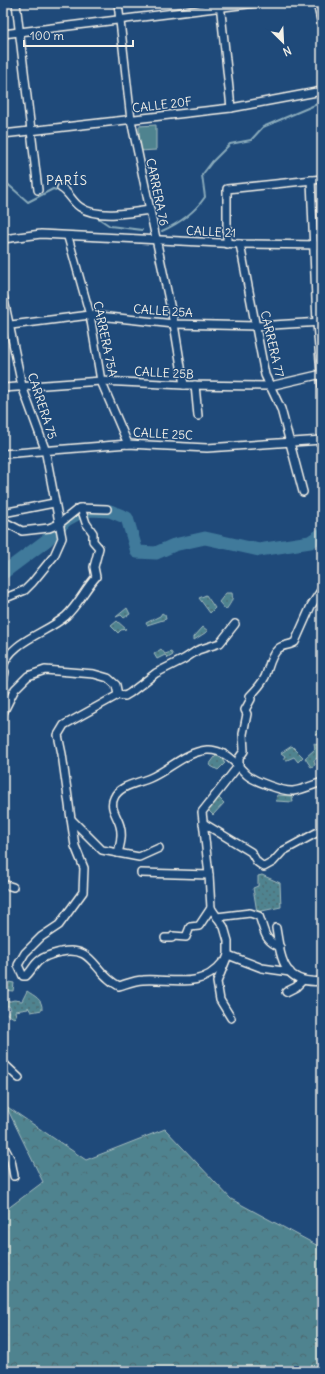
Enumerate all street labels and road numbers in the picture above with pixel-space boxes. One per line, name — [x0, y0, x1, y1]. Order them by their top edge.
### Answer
street label: CALLE 20F — [131, 93, 193, 116]
street label: CARRERA 76 — [143, 157, 172, 227]
street label: CALLE 21 — [186, 223, 236, 240]
street label: CARRERA 75A — [90, 300, 121, 378]
street label: CALLE 25A — [133, 301, 194, 320]
street label: CARRERA 77 — [258, 309, 287, 379]
street label: CALLE 25B — [134, 363, 194, 382]
street label: CARRERA 75 — [25, 371, 60, 441]
street label: CALLE 25C — [133, 424, 193, 443]

